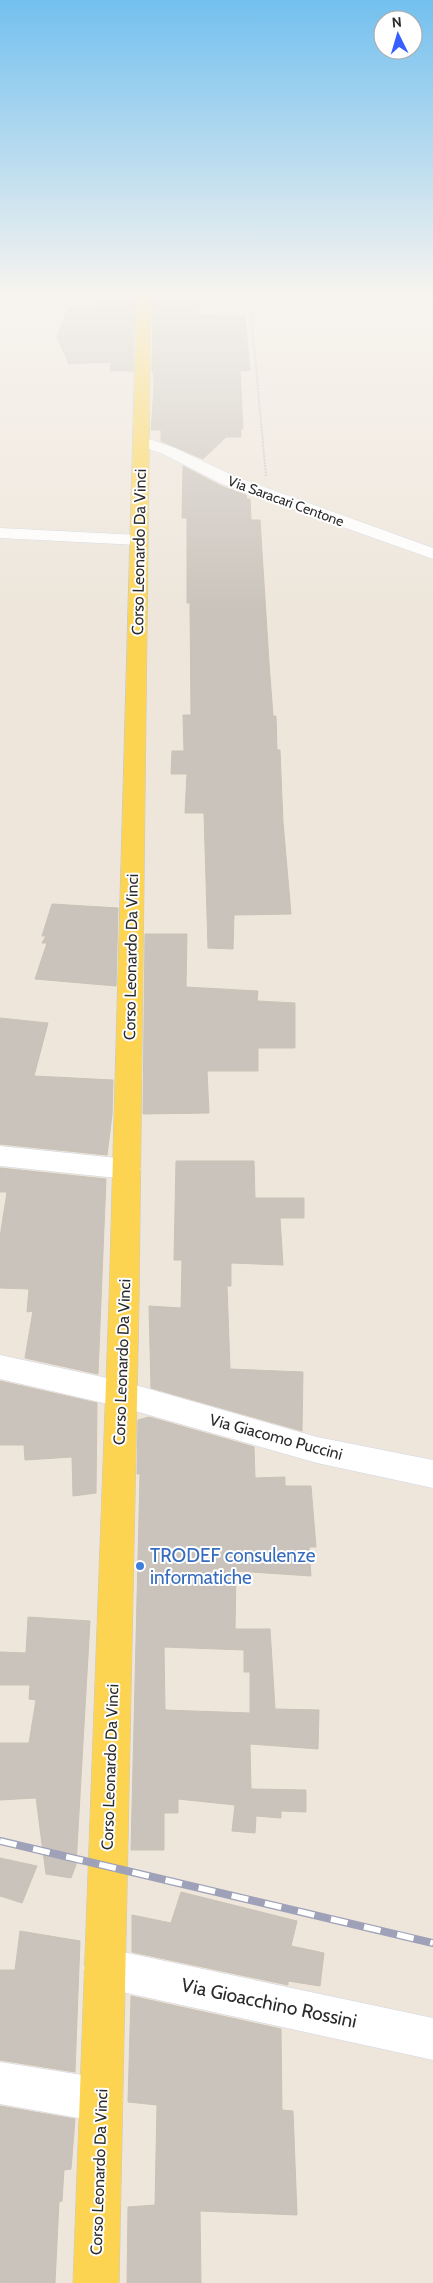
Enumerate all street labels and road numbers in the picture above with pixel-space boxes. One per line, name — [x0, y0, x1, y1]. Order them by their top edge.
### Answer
street label: Corso Leonardo Da Vinci — [128, 469, 150, 635]
street label: Via Saracari Centone — [225, 472, 347, 530]
street label: Corso Leonardo Da Vinci — [120, 874, 142, 1040]
street label: Corso Leonardo Da Vinci — [110, 1279, 134, 1445]
street label: Via Giacomo Puccini — [207, 1410, 345, 1464]
street label: Corso Leonardo Da Vinci — [98, 1684, 122, 1850]
street label: Via Gioacchino Rossini — [179, 1973, 359, 2033]
street label: Corso Leonardo Da Vinci — [87, 2089, 111, 2255]

